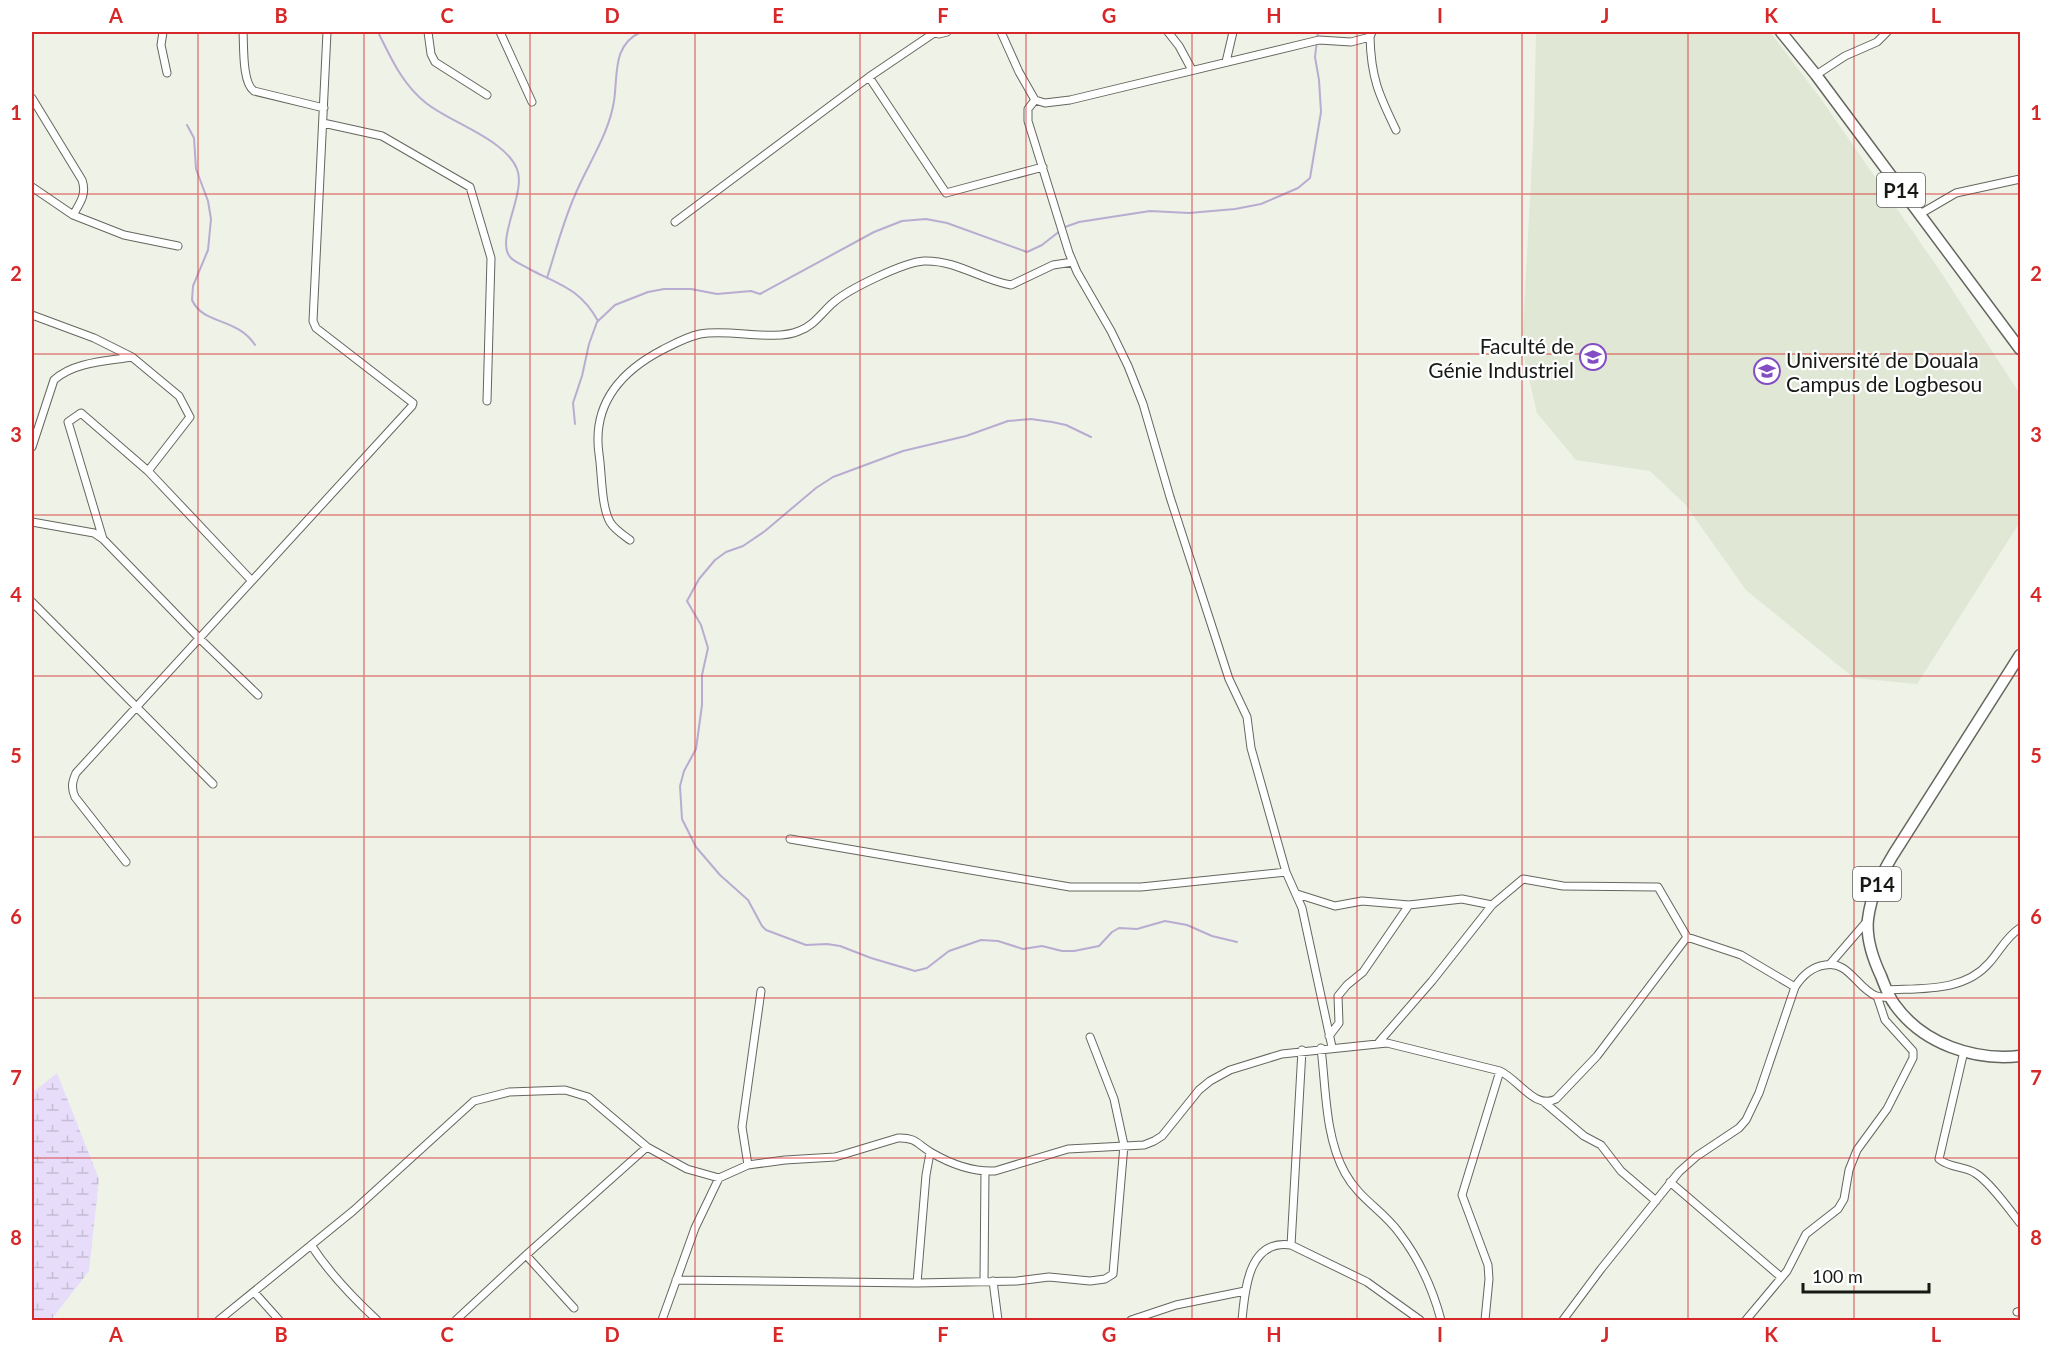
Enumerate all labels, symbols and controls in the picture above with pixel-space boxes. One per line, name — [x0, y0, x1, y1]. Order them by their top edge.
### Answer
text: A — [108, 3, 123, 27]
text: B — [274, 3, 288, 27]
text: C — [440, 3, 454, 27]
text: D — [604, 3, 620, 27]
text: E — [772, 3, 784, 27]
text: F — [937, 3, 949, 27]
text: G — [1102, 3, 1116, 27]
text: H — [1266, 3, 1282, 27]
text: I — [1437, 3, 1443, 27]
text: J — [1601, 3, 1609, 27]
text: K — [1764, 3, 1778, 27]
text: L — [1931, 3, 1942, 27]
text: 1 — [10, 100, 22, 124]
text: 1 — [2030, 100, 2042, 124]
road number: P14 — [1877, 173, 1925, 207]
text: 2 — [10, 261, 22, 285]
text: 2 — [2030, 261, 2042, 285]
place label: Faculté de Génie Industriel — [1428, 333, 1574, 382]
school or university icon: Faculté de Génie Industriel — [1578, 342, 1608, 372]
place label: Université de Douala Campus de Logbesou — [1786, 347, 1982, 396]
school or university icon: Université de Douala Campus de Logbesou — [1752, 356, 1782, 386]
text: 3 — [10, 422, 22, 446]
text: 3 — [2030, 422, 2042, 446]
text: 4 — [10, 582, 22, 606]
text: 4 — [2030, 582, 2042, 606]
text: 5 — [10, 743, 22, 767]
text: 5 — [2030, 743, 2042, 767]
road number: P14 — [1853, 867, 1901, 901]
text: 6 — [10, 904, 22, 928]
text: 6 — [2030, 904, 2042, 928]
text: 7 — [10, 1065, 22, 1089]
text: 7 — [2030, 1065, 2042, 1089]
text: 8 — [10, 1225, 22, 1249]
text: 8 — [2030, 1225, 2042, 1249]
scale bar — [1803, 1256, 1929, 1294]
text: 100 m — [1812, 1265, 1863, 1287]
text: A — [108, 1322, 123, 1346]
text: B — [274, 1322, 288, 1346]
text: C — [440, 1322, 454, 1346]
text: D — [604, 1322, 620, 1346]
text: E — [772, 1322, 784, 1346]
text: F — [937, 1322, 949, 1346]
text: G — [1102, 1322, 1116, 1346]
text: H — [1266, 1322, 1282, 1346]
text: I — [1437, 1322, 1443, 1346]
text: J — [1601, 1322, 1609, 1346]
text: K — [1764, 1322, 1778, 1346]
text: L — [1931, 1322, 1942, 1346]

